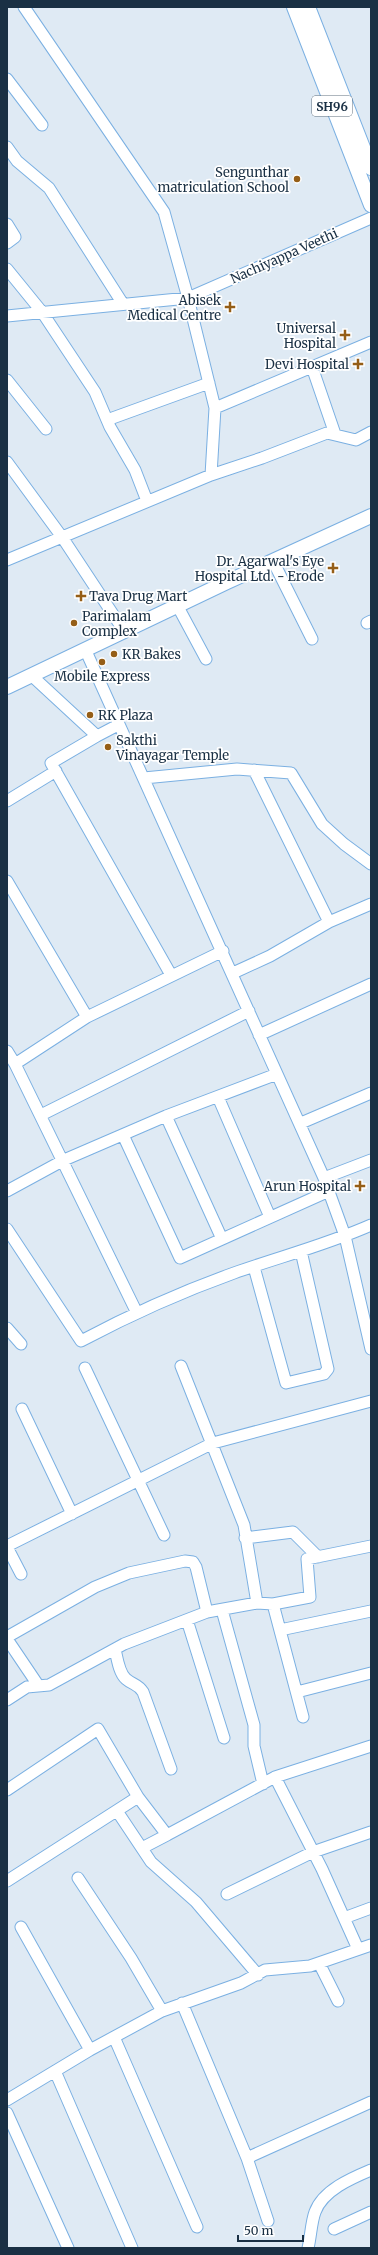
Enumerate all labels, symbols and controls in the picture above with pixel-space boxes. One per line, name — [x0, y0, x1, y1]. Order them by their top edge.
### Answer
road number: SH96 — [312, 96, 352, 116]
place label: Sengunthar matriculation School — [158, 164, 289, 196]
marker: Sengunthar matriculation School — [292, 174, 302, 184]
street label: Nachiyappa Veethi — [228, 225, 340, 287]
place label: Abisek Medical Centre — [128, 292, 222, 324]
marker: Abisek Medical Centre — [224, 301, 236, 313]
place label: Universal Hospital — [277, 320, 336, 352]
marker: Universal Hospital — [339, 329, 351, 341]
place label: Devi Hospital — [265, 356, 349, 373]
marker: Devi Hospital — [352, 358, 364, 370]
place label: Dr. Agarwal's Eye Hospital Ltd. - Erode — [195, 553, 324, 585]
marker: Dr. Agarwal's Eye Hospital Ltd. - Erode — [327, 562, 339, 574]
place label: Tava Drug Mart — [89, 588, 187, 605]
marker: Tava Drug Mart — [76, 591, 86, 601]
place label: Parimalam Complex — [82, 608, 151, 640]
marker: Parimalam Complex — [69, 618, 79, 628]
place label: KR Bakes — [122, 646, 181, 663]
marker: KR Bakes — [109, 649, 119, 659]
marker: Mobile Express — [97, 657, 107, 667]
place label: Mobile Express — [54, 668, 150, 685]
place label: RK Plaza — [98, 707, 153, 724]
marker: RK Plaza — [85, 710, 95, 720]
place label: Sakthi Vinayagar Temple — [115, 732, 229, 764]
marker: Sakthi Vinayagar Temple — [103, 742, 113, 752]
place label: Arun Hospital — [263, 1178, 351, 1195]
marker: Arun Hospital — [354, 1180, 366, 1192]
scale bar — [238, 2217, 303, 2243]
text: 50 m — [244, 2223, 273, 2238]

